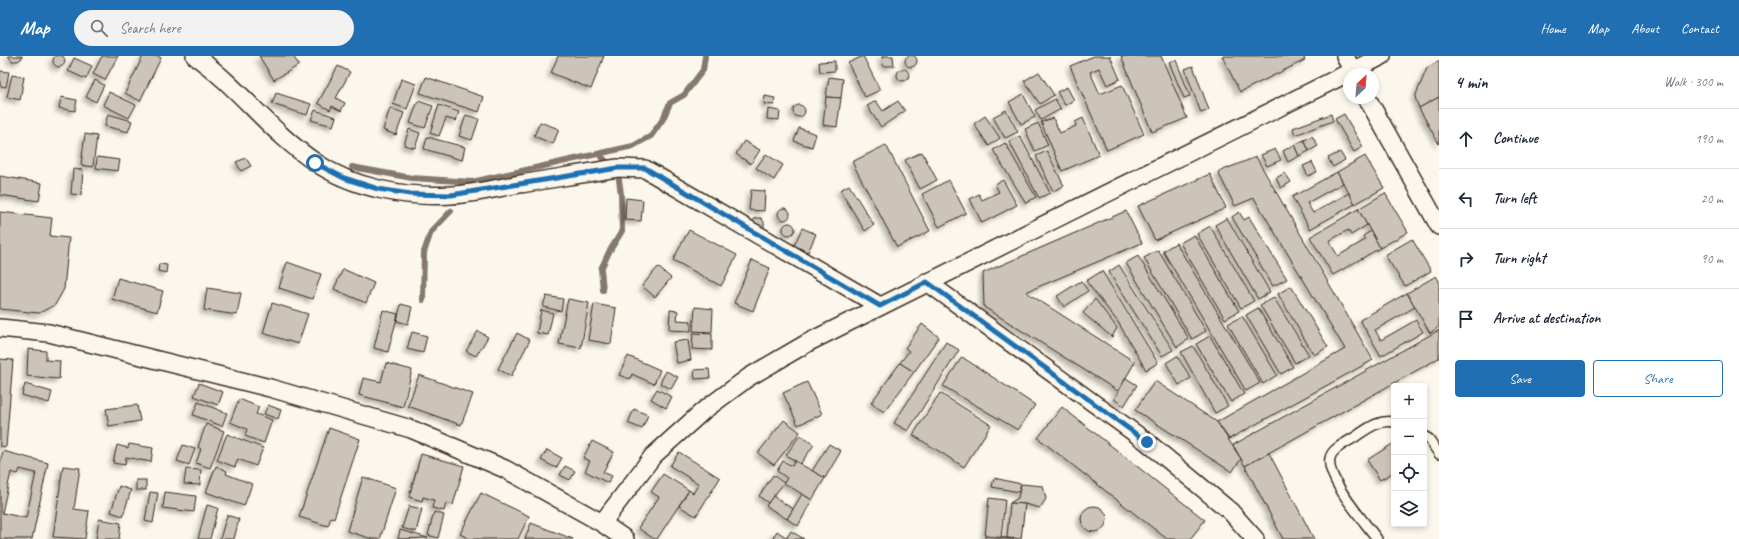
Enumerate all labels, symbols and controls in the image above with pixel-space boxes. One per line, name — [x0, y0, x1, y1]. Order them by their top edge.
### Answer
search box — [74, 10, 354, 46]
text: Map — [20, 16, 50, 40]
icon: search — [88, 17, 110, 39]
text: Search here — [120, 19, 181, 38]
text: Home — [1540, 20, 1566, 37]
text: Map — [1588, 20, 1609, 37]
text: About — [1631, 20, 1659, 37]
text: Contact — [1681, 20, 1719, 37]
north arrow — [1343, 68, 1379, 104]
text: 4 min — [1455, 72, 1488, 93]
text: Walk · 300 m — [1664, 74, 1723, 90]
icon: ahead — [1455, 128, 1477, 150]
text: Continue — [1493, 129, 1538, 148]
text: 190 m — [1695, 131, 1723, 147]
route start — [306, 154, 324, 172]
icon: left — [1455, 188, 1477, 210]
text: Turn left — [1493, 189, 1536, 208]
text: 20 m — [1701, 191, 1723, 207]
icon: right — [1455, 248, 1477, 270]
text: Turn right — [1493, 249, 1546, 268]
text: 90 m — [1701, 251, 1723, 267]
icon: arrive — [1455, 308, 1477, 330]
text: Arrive at destination — [1493, 309, 1600, 328]
button: Save — [1455, 360, 1585, 397]
button: Share — [1593, 360, 1723, 397]
map controls — [1391, 383, 1427, 527]
button: + — [1391, 383, 1427, 419]
button: − — [1391, 419, 1427, 455]
route end — [1138, 433, 1156, 451]
button: locate — [1391, 455, 1427, 491]
button: layers — [1391, 491, 1427, 527]

